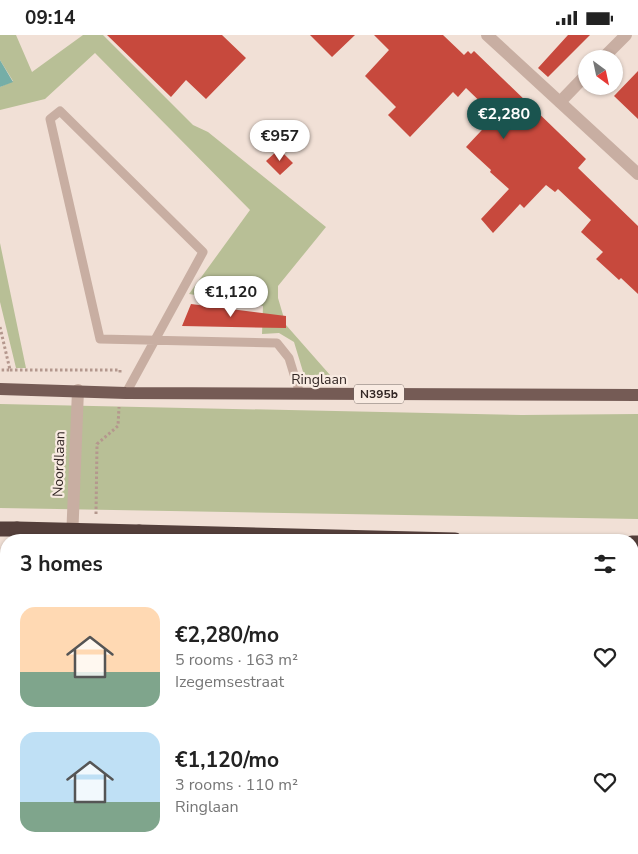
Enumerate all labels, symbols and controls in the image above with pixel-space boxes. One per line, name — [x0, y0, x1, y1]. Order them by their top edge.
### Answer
text: 09:14 — [25, 5, 75, 31]
north arrow — [578, 50, 622, 95]
map controls — [578, 50, 623, 95]
pin: €2,280 — [463, 97, 545, 140]
text: €2,280 — [478, 103, 530, 125]
pin: €957 — [250, 119, 310, 162]
text: €957 — [261, 125, 299, 147]
pin: €1,120 — [190, 275, 272, 318]
text: €1,120 — [205, 281, 257, 303]
street label: Ringlaan — [291, 370, 347, 389]
road number: N395b — [354, 384, 404, 403]
street label: Noordlaan — [48, 431, 70, 497]
text: 3 homes — [20, 550, 103, 578]
icon: filters — [591, 550, 619, 578]
text: €2,280/mo — [175, 621, 279, 649]
icon: home — [60, 627, 120, 687]
icon: heart — [591, 643, 619, 671]
text: 5 rooms · 163 m² — [175, 649, 298, 671]
text: Izegemsestraat — [175, 671, 284, 693]
text: €1,120/mo — [175, 746, 279, 774]
icon: home — [60, 752, 120, 812]
icon: heart — [591, 768, 619, 796]
text: 3 rooms · 110 m² — [175, 774, 298, 796]
text: Ringlaan — [175, 796, 239, 818]

